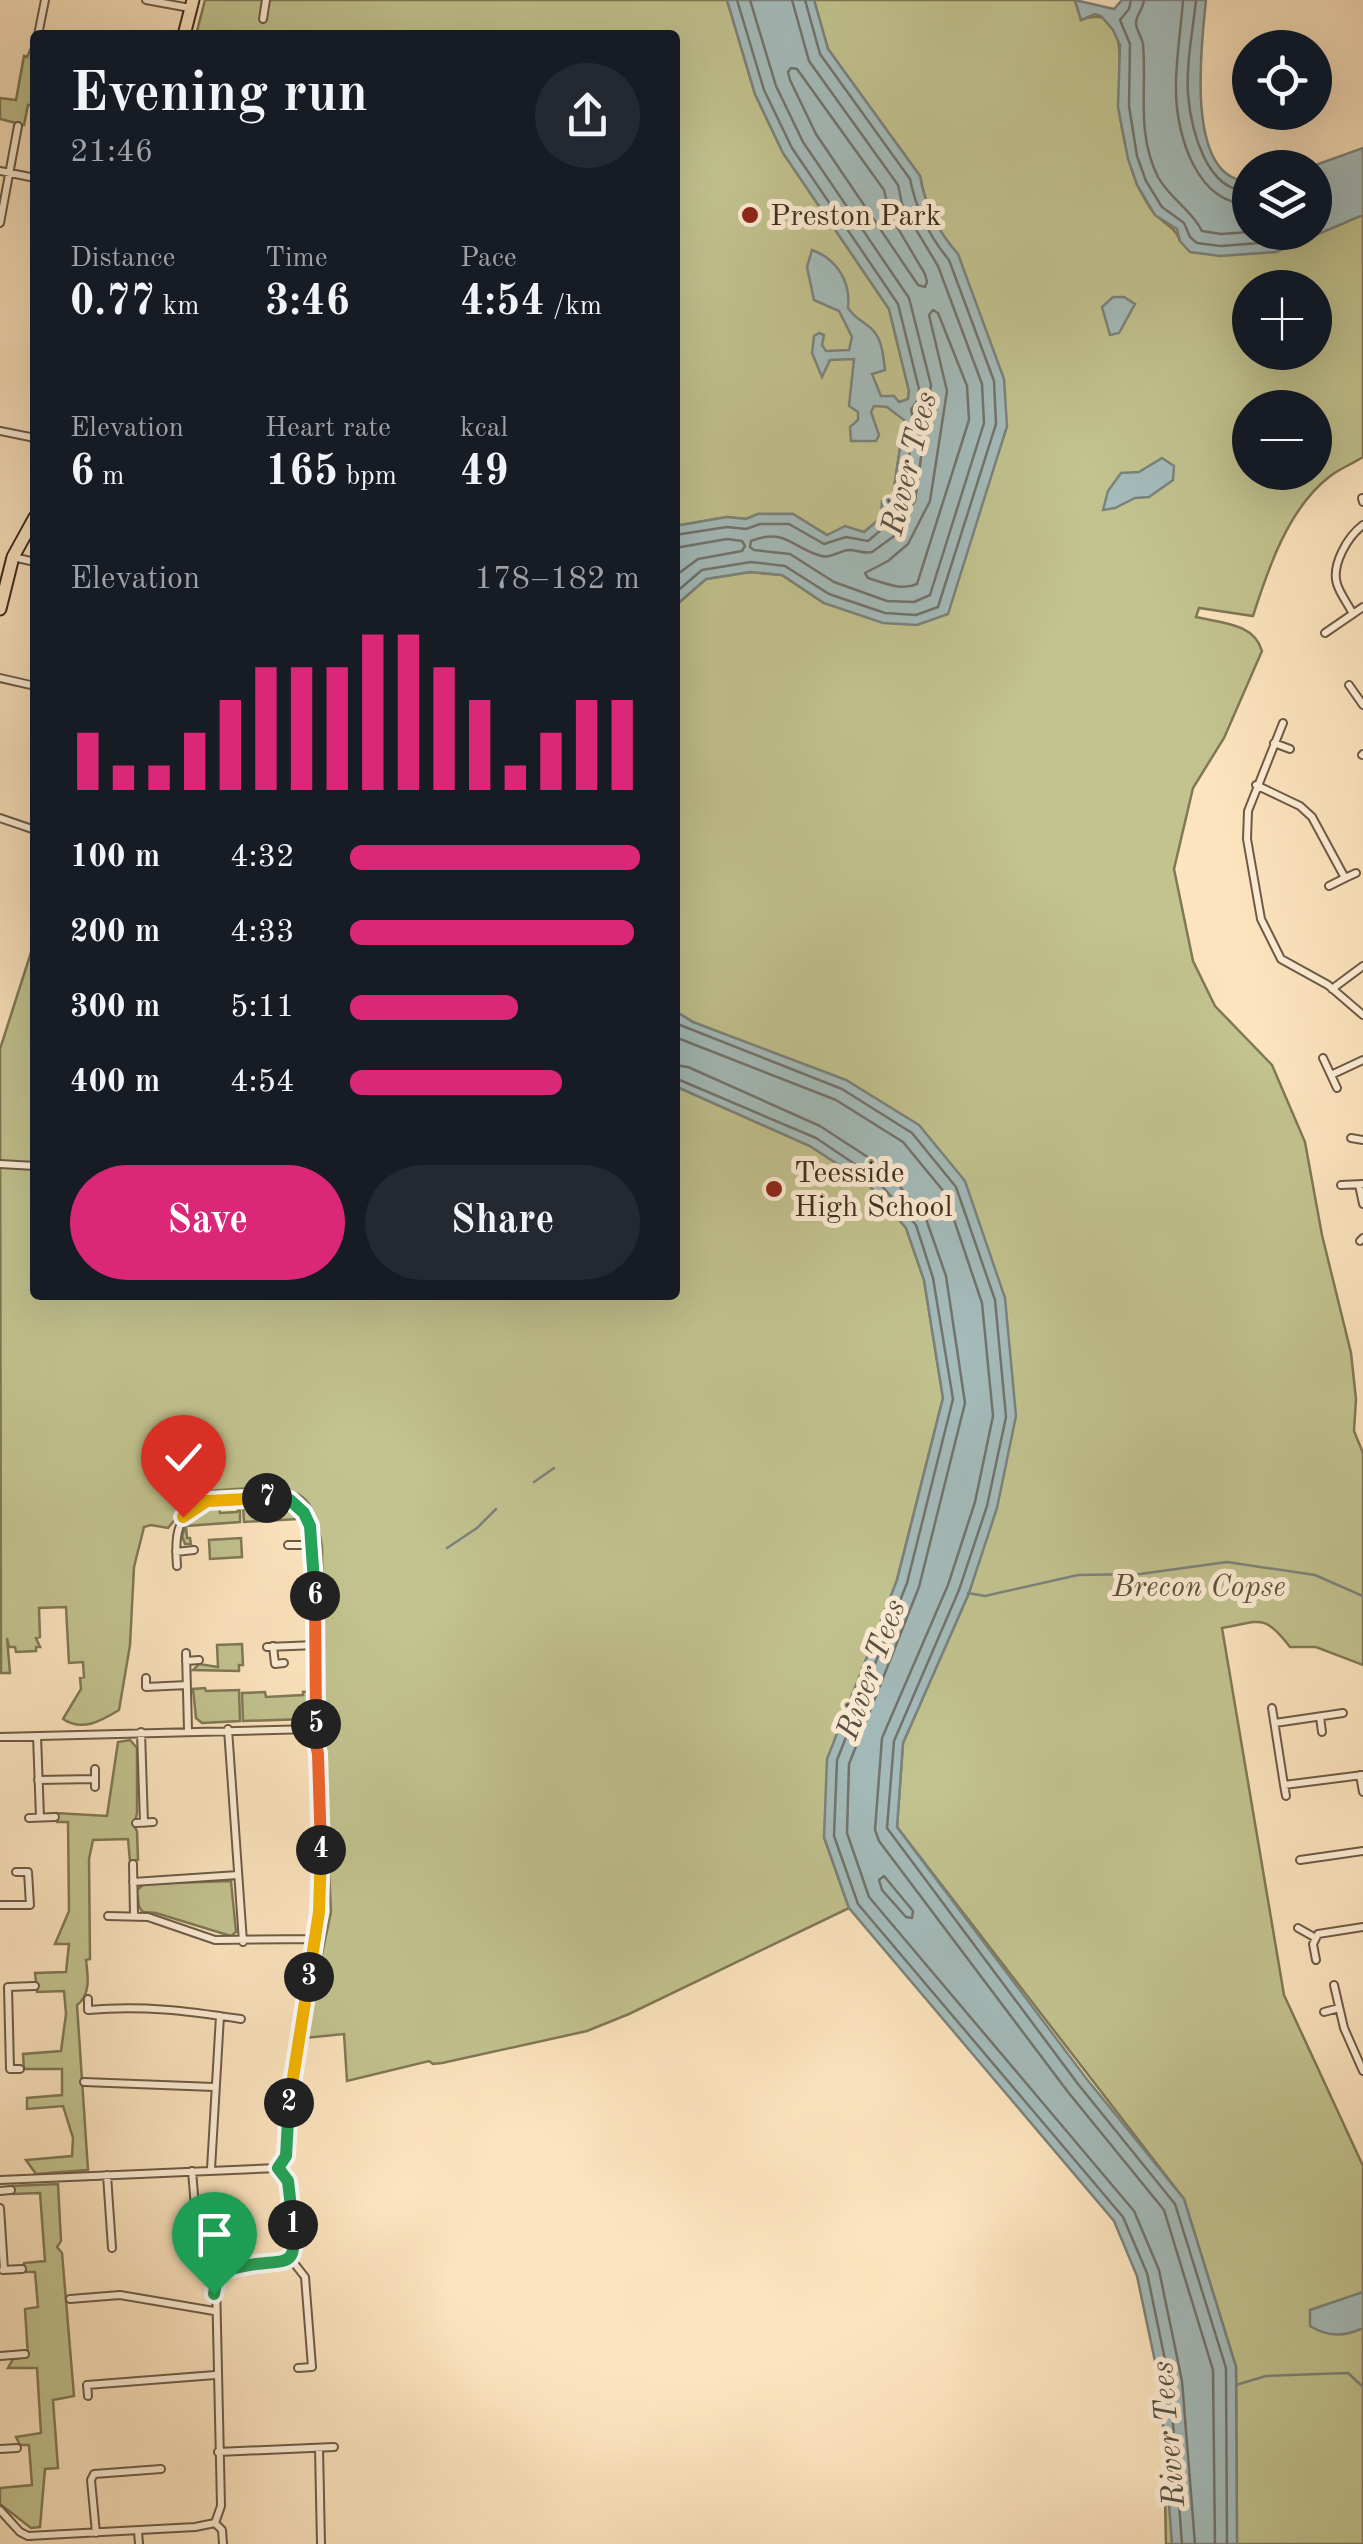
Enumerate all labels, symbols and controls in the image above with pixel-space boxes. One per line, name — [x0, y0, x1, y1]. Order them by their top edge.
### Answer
map controls — [1232, 30, 1332, 490]
button: locate — [1232, 30, 1332, 130]
button: share — [535, 63, 640, 168]
text: Evening run — [70, 68, 368, 123]
text: 21:46 — [70, 137, 153, 169]
button: layers — [1232, 150, 1332, 250]
place label: Preston Park — [770, 202, 941, 232]
marker: Preston Park — [739, 204, 761, 226]
text: Distance — [70, 245, 175, 273]
text: Time — [265, 245, 328, 273]
text: Pace — [460, 245, 517, 273]
button: + — [1232, 270, 1332, 370]
text: 0.77 — [70, 282, 155, 324]
text: 3:46 — [265, 282, 350, 324]
text: 4:54 — [460, 282, 545, 324]
text: km — [155, 293, 199, 321]
text: /km — [545, 293, 602, 321]
water label: River Tees — [877, 389, 944, 540]
button: − — [1232, 390, 1332, 490]
text: Elevation — [70, 415, 184, 443]
text: Heart rate — [265, 415, 391, 443]
text: kcal — [460, 415, 508, 443]
text: 6 — [70, 452, 94, 494]
text: 165 — [265, 452, 338, 494]
text: 49 — [460, 452, 509, 494]
text: m — [94, 463, 124, 491]
text: bpm — [338, 463, 397, 491]
text: Elevation — [70, 564, 200, 596]
text: 178–182 m — [474, 564, 640, 596]
text: 100 m — [70, 842, 160, 874]
text: 4:32 — [230, 842, 295, 874]
text: 200 m — [70, 917, 160, 949]
text: 4:33 — [230, 917, 295, 949]
text: 300 m — [70, 992, 160, 1024]
text: 5:11 — [230, 992, 295, 1024]
text: 400 m — [70, 1067, 160, 1099]
text: 4:54 — [230, 1067, 295, 1099]
place label: Teesside High School — [794, 1159, 953, 1223]
button: Save — [70, 1165, 345, 1280]
button: Share — [365, 1165, 640, 1280]
marker: Teesside High School — [763, 1178, 785, 1200]
pin — [141, 1415, 226, 1518]
icon: check — [156, 1430, 211, 1485]
pin: 7 — [242, 1473, 292, 1523]
text: 7 — [259, 1484, 275, 1512]
pin: 6 — [290, 1571, 340, 1621]
park label: Brecon Copse — [1111, 1573, 1286, 1603]
text: 6 — [307, 1582, 323, 1610]
water label: River Tees — [832, 1596, 913, 1745]
pin: 5 — [291, 1699, 341, 1749]
text: 5 — [308, 1710, 324, 1738]
pin: 4 — [296, 1825, 346, 1875]
text: 4 — [313, 1836, 329, 1864]
pin: 3 — [284, 1952, 334, 2002]
text: 3 — [301, 1963, 317, 1991]
pin: 2 — [264, 2078, 314, 2128]
text: 2 — [281, 2089, 297, 2117]
pin — [172, 2192, 257, 2295]
pin: 1 — [268, 2200, 318, 2250]
icon: arrive — [187, 2207, 242, 2262]
text: 1 — [285, 2211, 301, 2239]
water label: River Tees — [1148, 2359, 1192, 2509]

